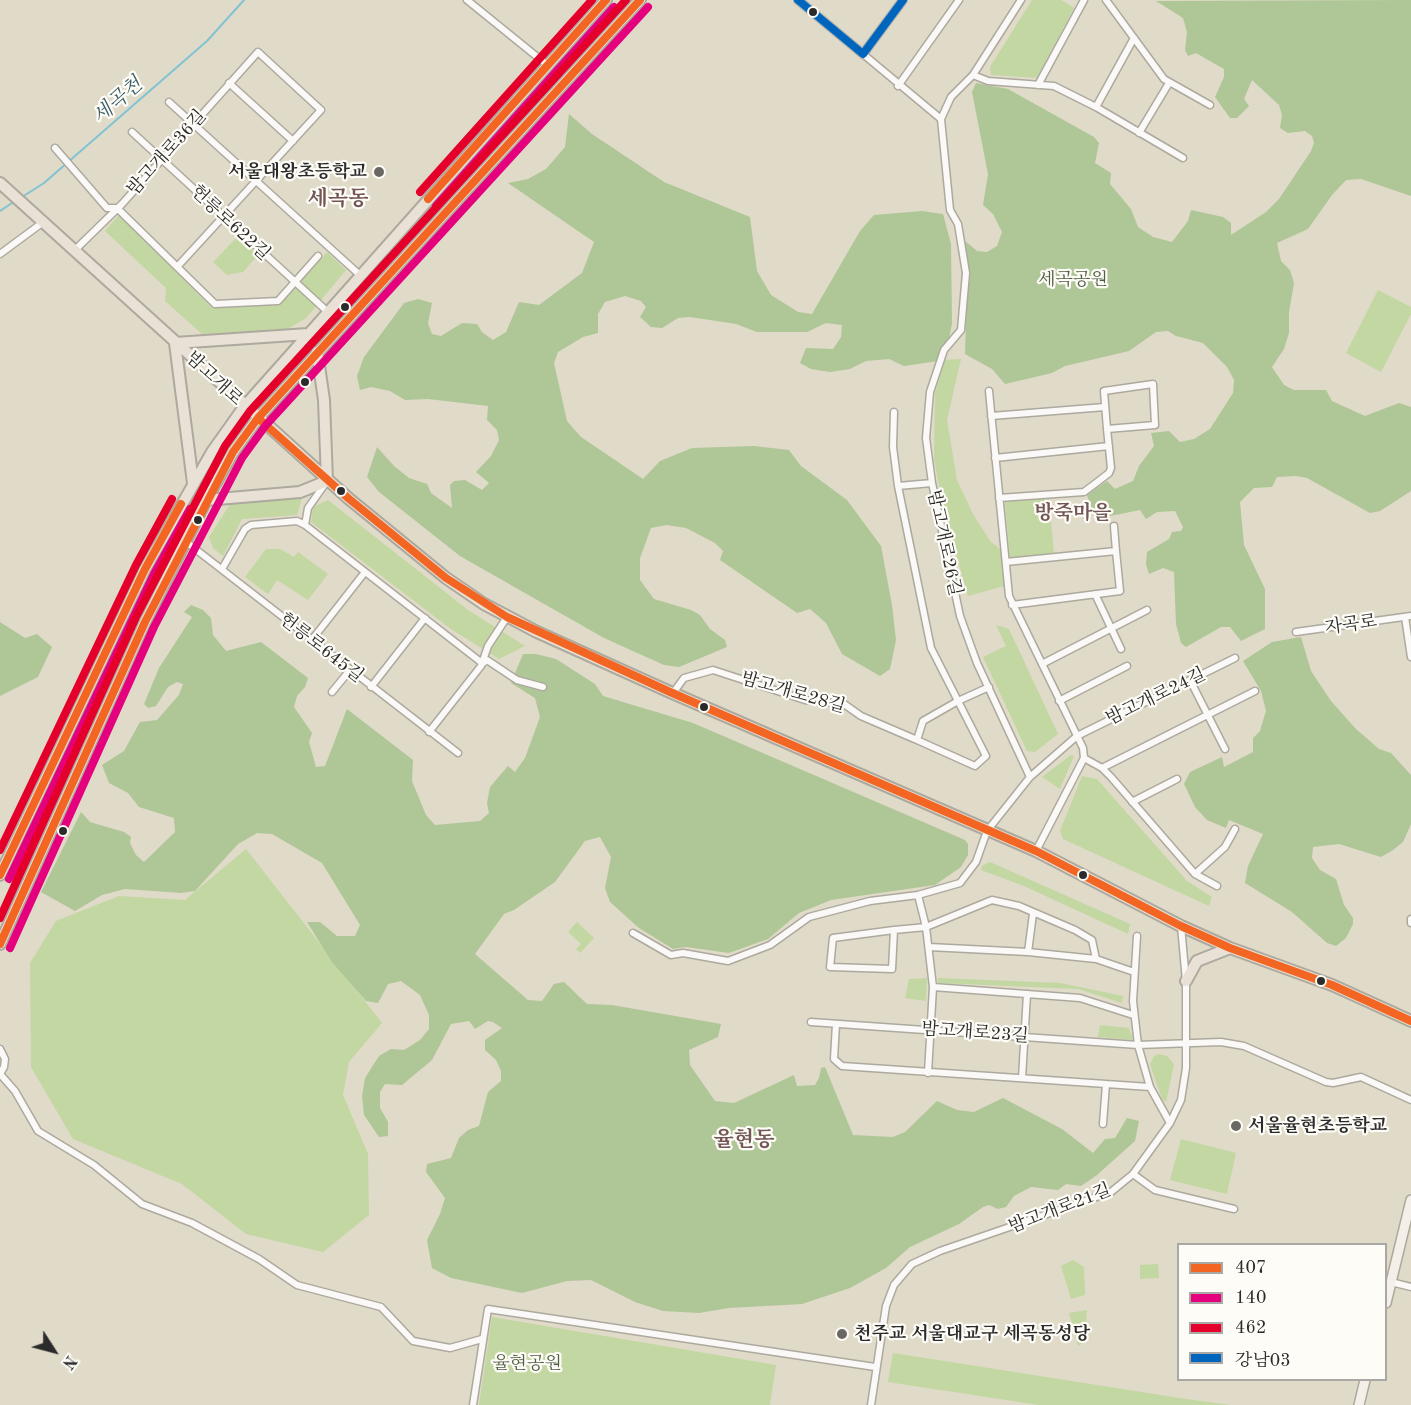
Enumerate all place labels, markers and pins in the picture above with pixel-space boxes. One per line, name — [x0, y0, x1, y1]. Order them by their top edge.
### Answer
unlabelled marker — [807, 6, 819, 18]
place label: 서울대왕초등학교 — [228, 161, 367, 183]
marker: 서울대왕초등학교 — [372, 165, 386, 179]
unlabelled marker — [339, 301, 351, 313]
unlabelled marker — [299, 376, 311, 388]
unlabelled marker — [335, 485, 347, 497]
unlabelled marker — [192, 514, 204, 526]
unlabelled marker — [698, 701, 710, 713]
unlabelled marker — [57, 825, 69, 837]
unlabelled marker — [1077, 869, 1089, 881]
unlabelled marker — [1315, 975, 1327, 987]
place label: 서울율현초등학교 — [1248, 1115, 1387, 1137]
marker: 서울율현초등학교 — [1229, 1119, 1243, 1133]
place label: 천주교 서울대교구 세곡동성당 — [854, 1323, 1090, 1345]
marker: 천주교 서울대교구 세곡동성당 — [835, 1327, 849, 1341]

